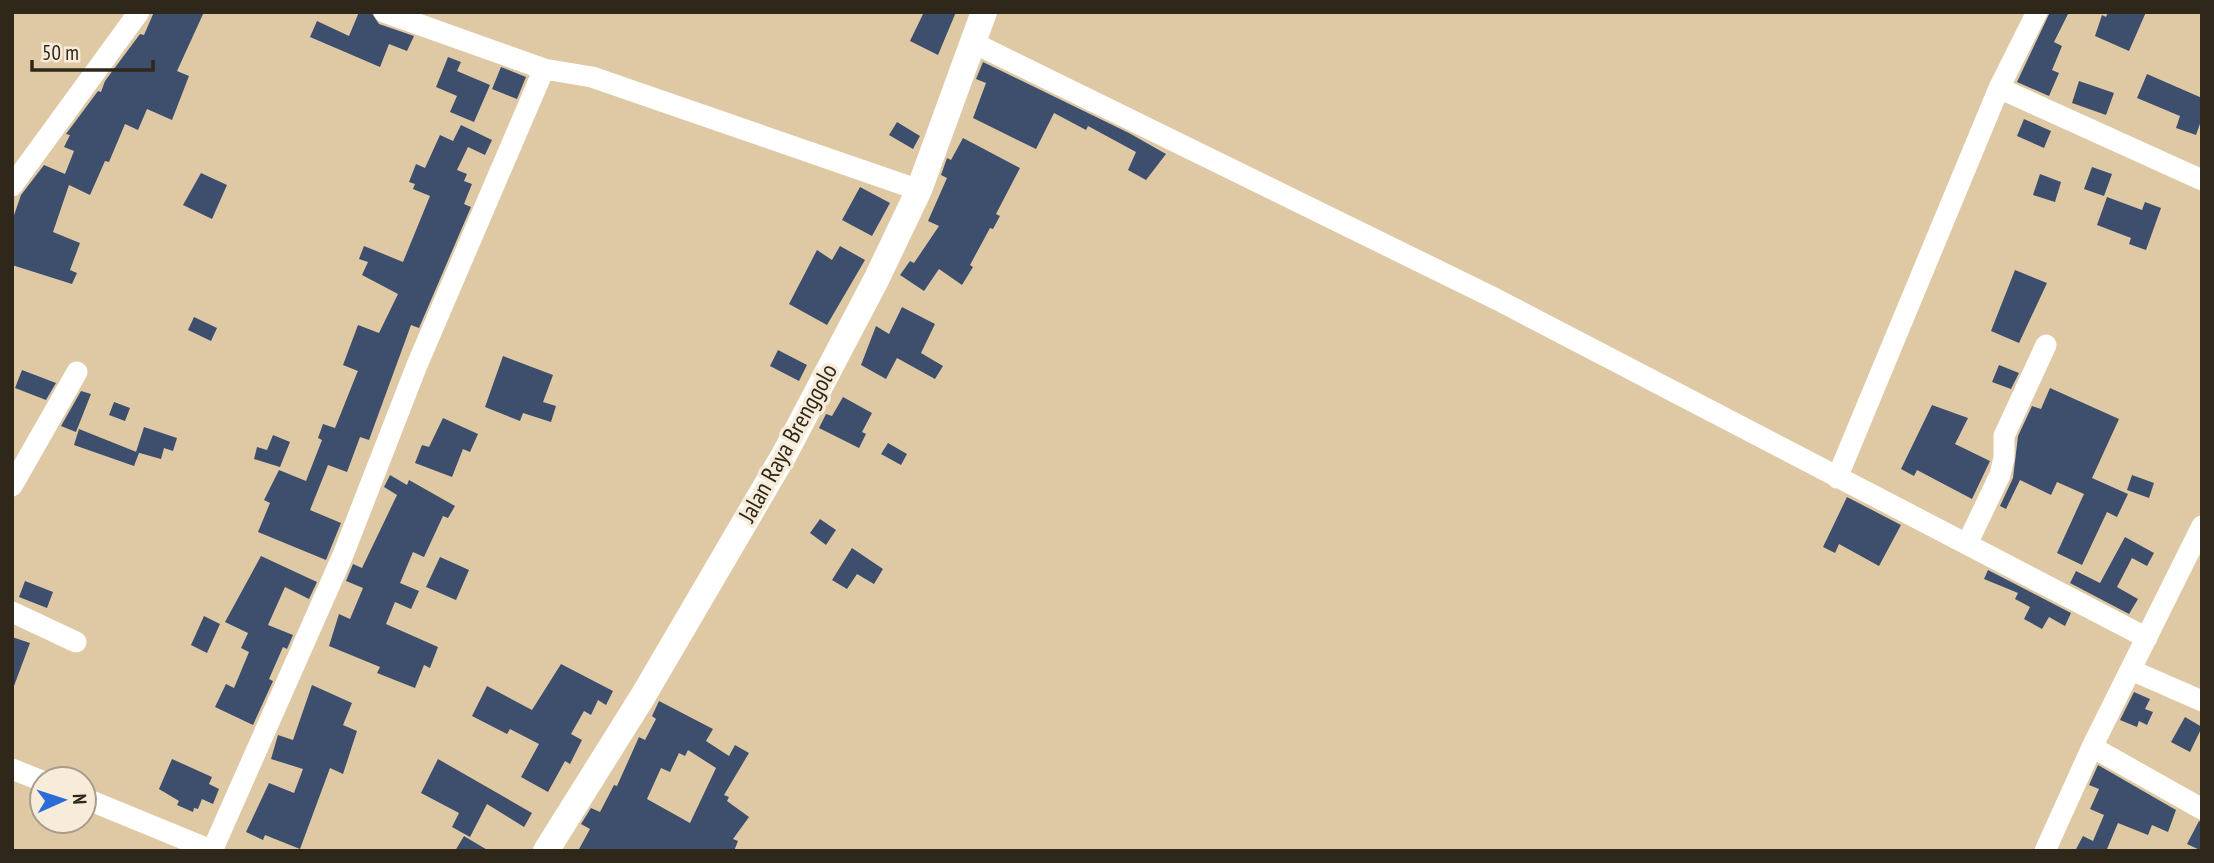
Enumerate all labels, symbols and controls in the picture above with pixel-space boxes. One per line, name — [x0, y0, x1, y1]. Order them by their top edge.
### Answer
scale bar — [32, 28, 152, 72]
text: 50 m — [42, 39, 79, 66]
street label: Jalan Raya Brenggolo — [731, 358, 844, 528]
north arrow — [28, 765, 98, 835]
text: N — [68, 793, 92, 805]

